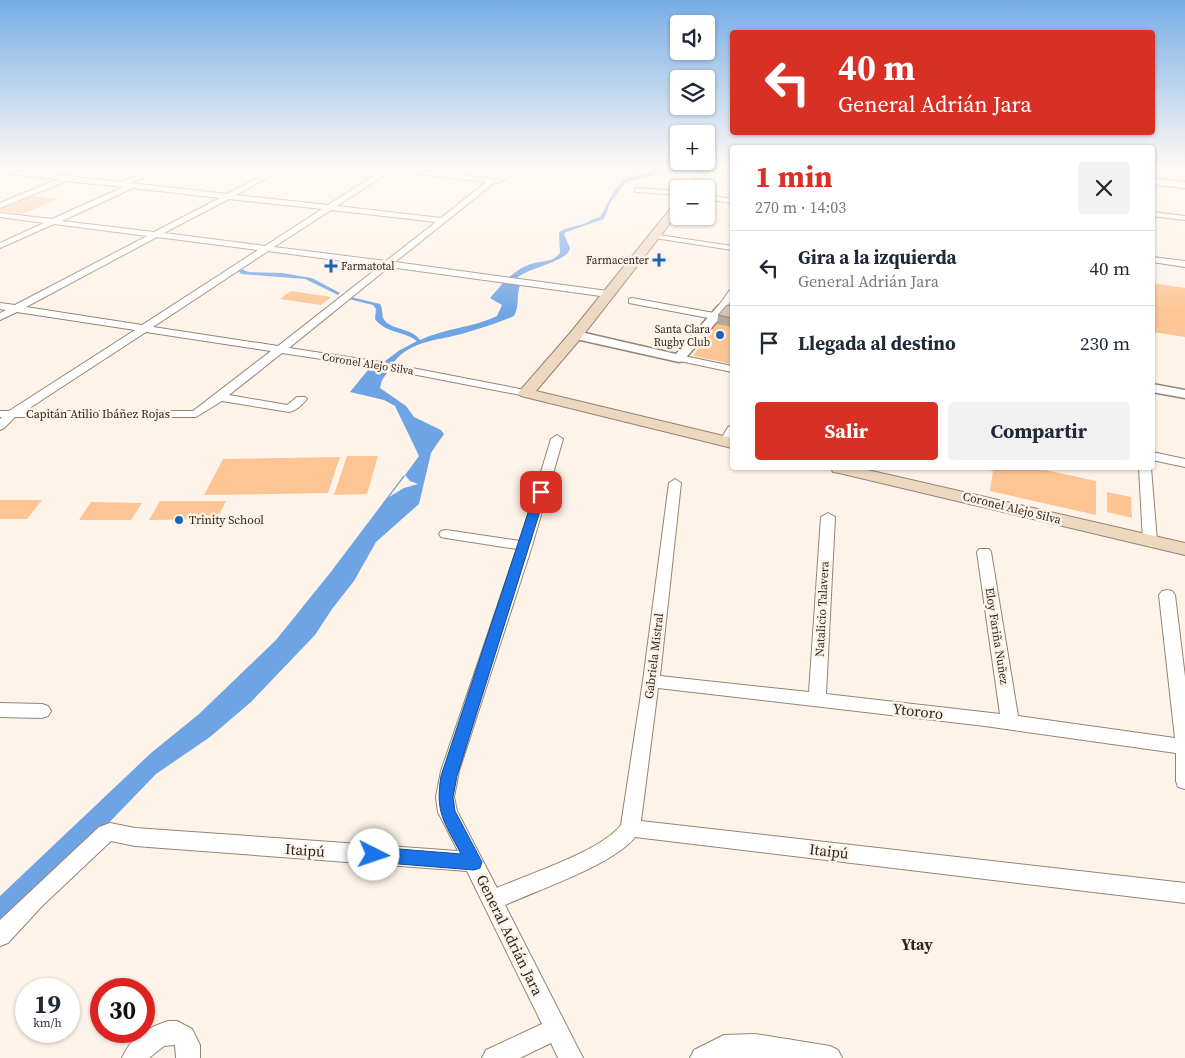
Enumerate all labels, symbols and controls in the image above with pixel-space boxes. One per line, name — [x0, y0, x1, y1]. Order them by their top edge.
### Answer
map controls — [670, 15, 715, 225]
button: sound — [670, 15, 715, 60]
text: 40 m — [838, 44, 915, 92]
icon: left — [755, 50, 820, 115]
button: layers — [670, 70, 715, 115]
text: General Adrián Jara — [838, 89, 1032, 119]
button: + — [670, 125, 715, 170]
text: 1 min — [755, 156, 833, 197]
button: close — [1078, 162, 1130, 214]
button: − — [670, 180, 715, 225]
text: 270 m · 14:03 — [755, 196, 846, 218]
text: Gira a la izquierda — [798, 244, 957, 270]
place label: Farmacenter — [586, 253, 649, 268]
marker: Farmacenter — [653, 254, 665, 266]
icon: left — [755, 254, 783, 282]
text: 40 m — [1089, 255, 1130, 281]
place label: Farmatotal — [341, 259, 395, 274]
marker: Farmatotal — [325, 260, 337, 272]
text: General Adrián Jara — [798, 270, 939, 292]
place label: Santa Clara Rugby Club — [654, 322, 710, 350]
marker: Santa Clara Rugby Club — [714, 329, 726, 341]
icon: arrive — [755, 329, 783, 357]
text: Llegada al destino — [798, 330, 956, 356]
text: 230 m — [1080, 330, 1130, 356]
street label: Coronel Alejo Silva — [321, 349, 415, 379]
button: Salir — [755, 402, 938, 460]
button: Compartir — [948, 402, 1130, 460]
street label: Capitán Atilio Ibáñez Rojas — [26, 406, 170, 422]
pin — [520, 471, 562, 513]
icon: arrive — [527, 478, 555, 506]
street label: Coronel Alejo Silva — [961, 488, 1064, 528]
place label: Trinity School — [189, 512, 264, 528]
marker: Trinity School — [173, 514, 185, 526]
street label: Natalicio Talavera — [812, 560, 833, 657]
street label: Eloy Fariña Nuñez — [981, 586, 1013, 686]
street label: Gabriela Mistral — [641, 612, 667, 700]
street label: Ytororo — [892, 698, 944, 724]
position arrow — [347, 828, 399, 880]
street label: Itaipú — [285, 838, 326, 862]
street label: Itaipú — [808, 838, 850, 864]
street label: General Adrián Jara — [472, 871, 549, 999]
district label: Ytay — [901, 933, 933, 955]
speed limit sign: 30 — [90, 978, 155, 1043]
text: 19 — [34, 987, 61, 1021]
text: km/h — [33, 1015, 62, 1031]

